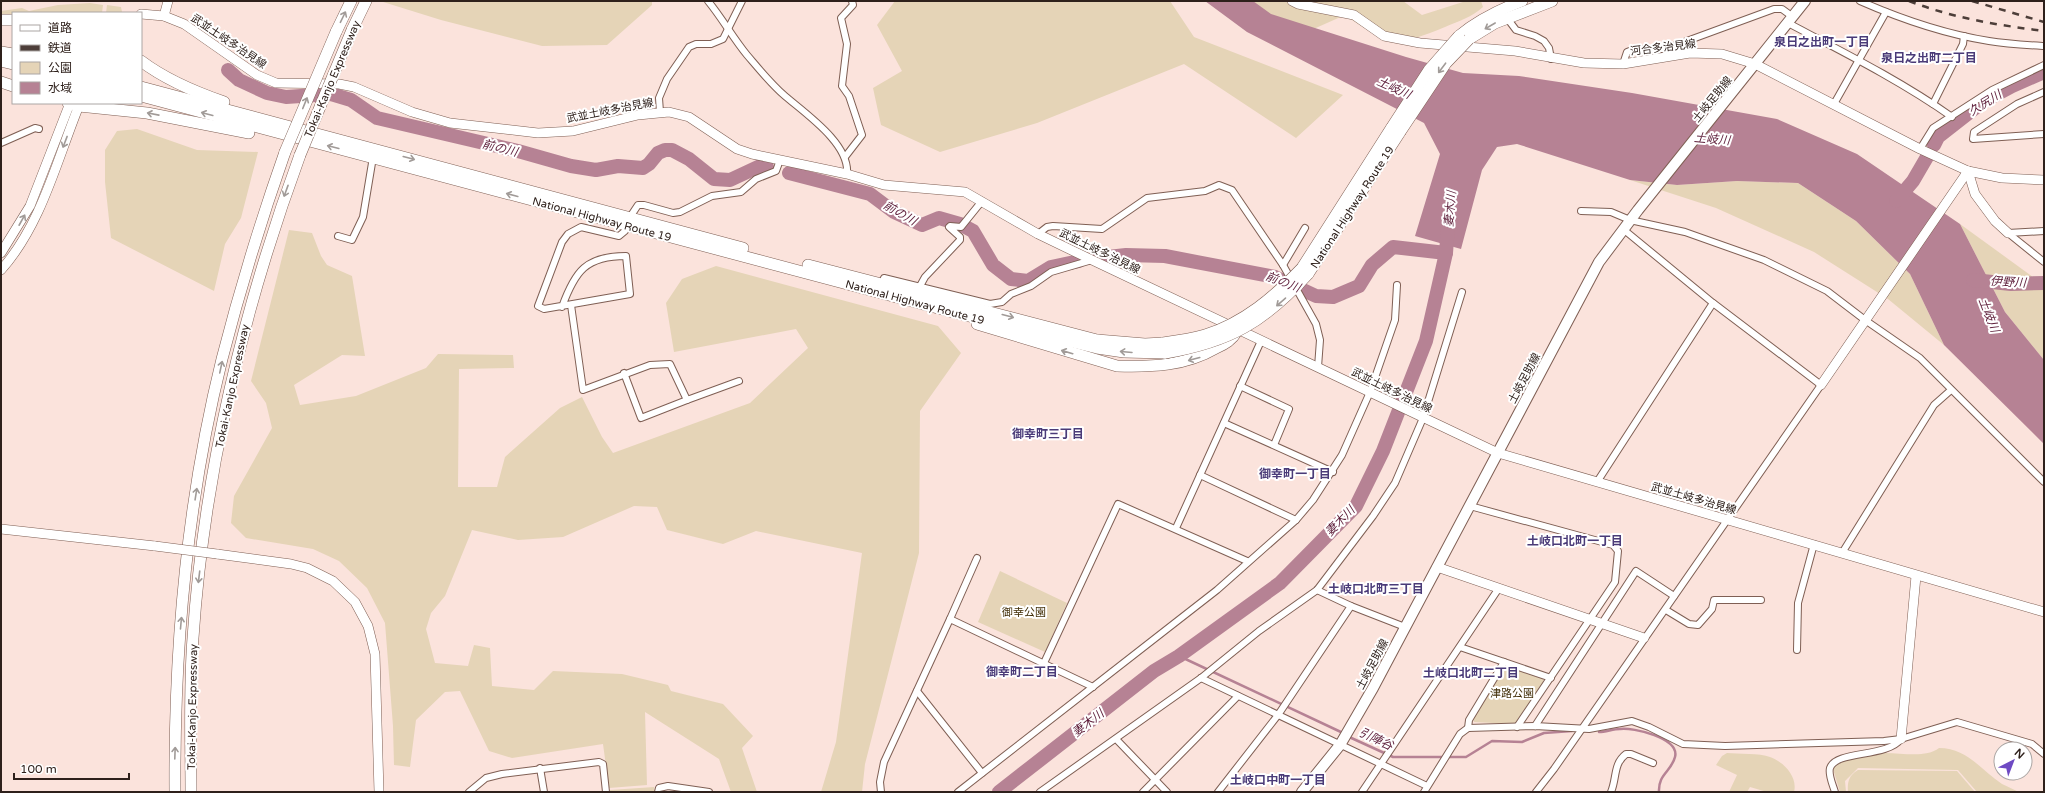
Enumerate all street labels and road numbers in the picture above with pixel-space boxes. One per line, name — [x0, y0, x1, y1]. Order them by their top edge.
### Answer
street label: 武並土岐多治見線 — [189, 11, 269, 71]
street label: Tokai-Kanjo Expressway — [302, 19, 363, 140]
street label: 河合多治見線 — [1630, 37, 1697, 58]
street label: 土岐足助線 — [1690, 74, 1735, 125]
street label: 武並土岐多治見線 — [566, 96, 655, 125]
street label: National Highway Route 19 — [1308, 144, 1397, 271]
street label: National Highway Route 19 — [531, 195, 673, 244]
street label: 武並土岐多治見線 — [1057, 226, 1142, 277]
street label: National Highway Route 19 — [844, 278, 986, 327]
street label: Tokai-Kanjo Expressway — [213, 323, 252, 449]
street label: 土岐足助線 — [1506, 351, 1543, 406]
street label: 武並土岐多治見線 — [1349, 365, 1434, 416]
street label: 武並土岐多治見線 — [1650, 480, 1738, 517]
street label: 土岐足助線 — [1354, 637, 1391, 692]
street label: Tokai-Kanjo Expressway — [185, 644, 200, 770]

